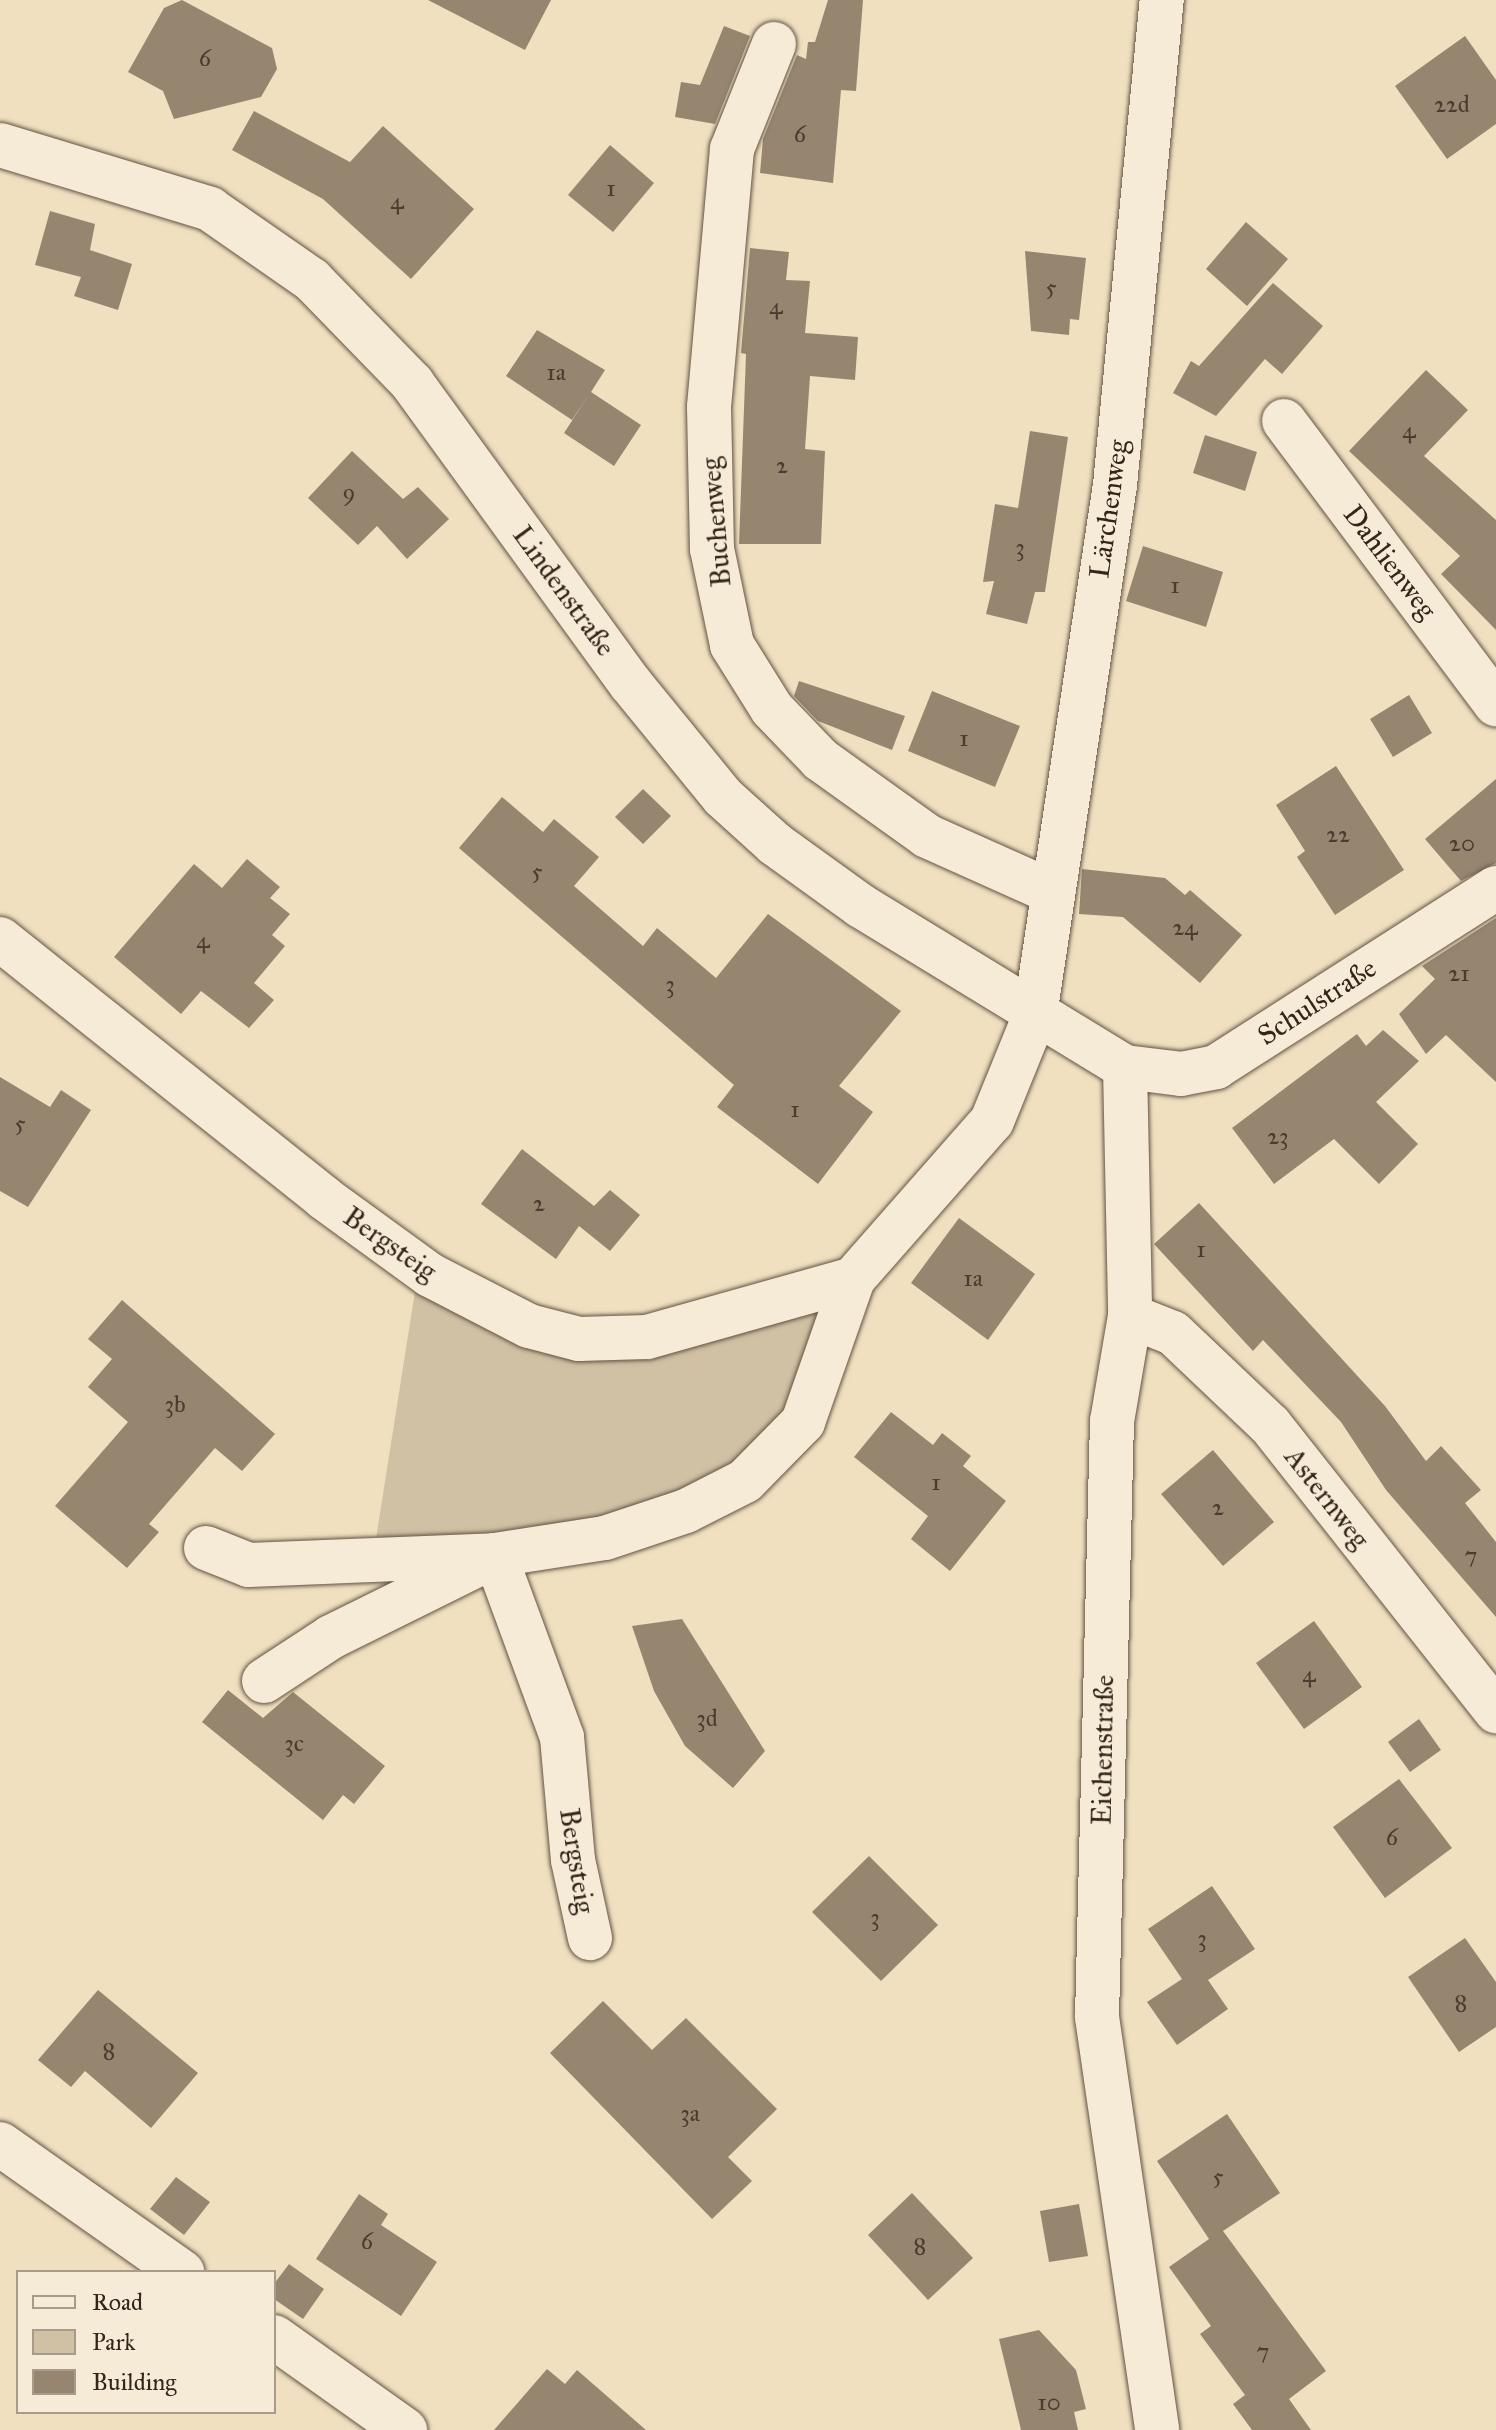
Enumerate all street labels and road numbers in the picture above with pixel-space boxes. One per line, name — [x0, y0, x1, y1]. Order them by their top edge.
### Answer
street label: Lärchenweg — [1083, 438, 1135, 580]
street label: Buchenweg — [694, 456, 738, 588]
street label: Dahlienweg — [1336, 498, 1444, 626]
street label: Lindenstraße — [505, 519, 623, 663]
street label: Schulstraße — [1251, 951, 1383, 1053]
street label: Bergsteig — [337, 1200, 443, 1288]
street label: Asternweg — [1277, 1441, 1377, 1555]
street label: Eichenstraße — [1085, 1675, 1121, 1825]
street label: Bergsteig — [552, 1806, 602, 1916]

